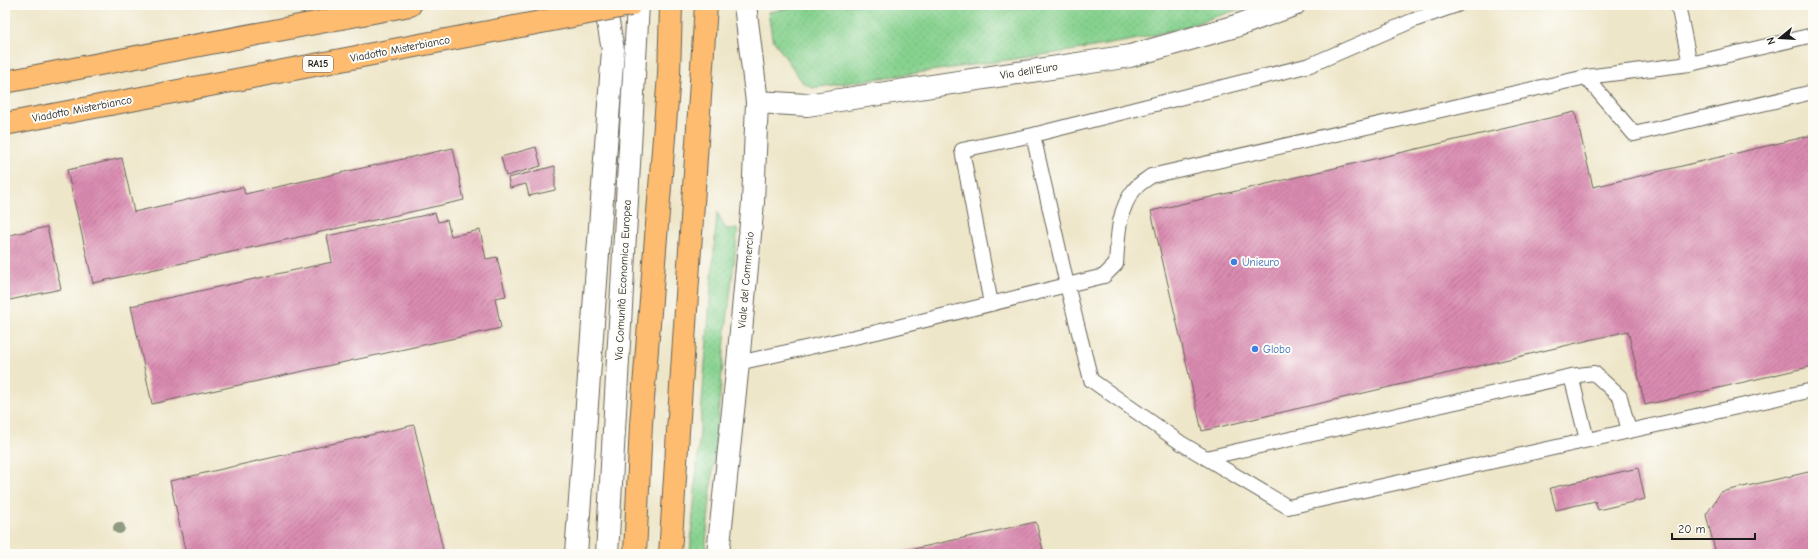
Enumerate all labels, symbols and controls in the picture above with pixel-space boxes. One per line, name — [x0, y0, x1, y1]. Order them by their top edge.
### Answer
north arrow — [1760, 18, 1800, 58]
street label: Viadotto Misterbianco — [349, 33, 451, 65]
text: N — [1764, 36, 1778, 46]
road number: RA15 — [303, 56, 333, 72]
street label: Via dell'Euro — [999, 60, 1059, 82]
street label: Viadotto Misterbianco — [31, 93, 133, 125]
street label: Via Comunità Economica Europea — [612, 199, 634, 361]
street label: Viale del Commercio — [735, 231, 757, 329]
place label: Unieuro — [1242, 256, 1279, 269]
marker: Unieuro — [1229, 257, 1239, 267]
place label: Globo — [1263, 343, 1291, 356]
marker: Globo — [1250, 344, 1260, 354]
scale bar — [1672, 515, 1755, 541]
text: 20 m — [1678, 522, 1706, 536]

